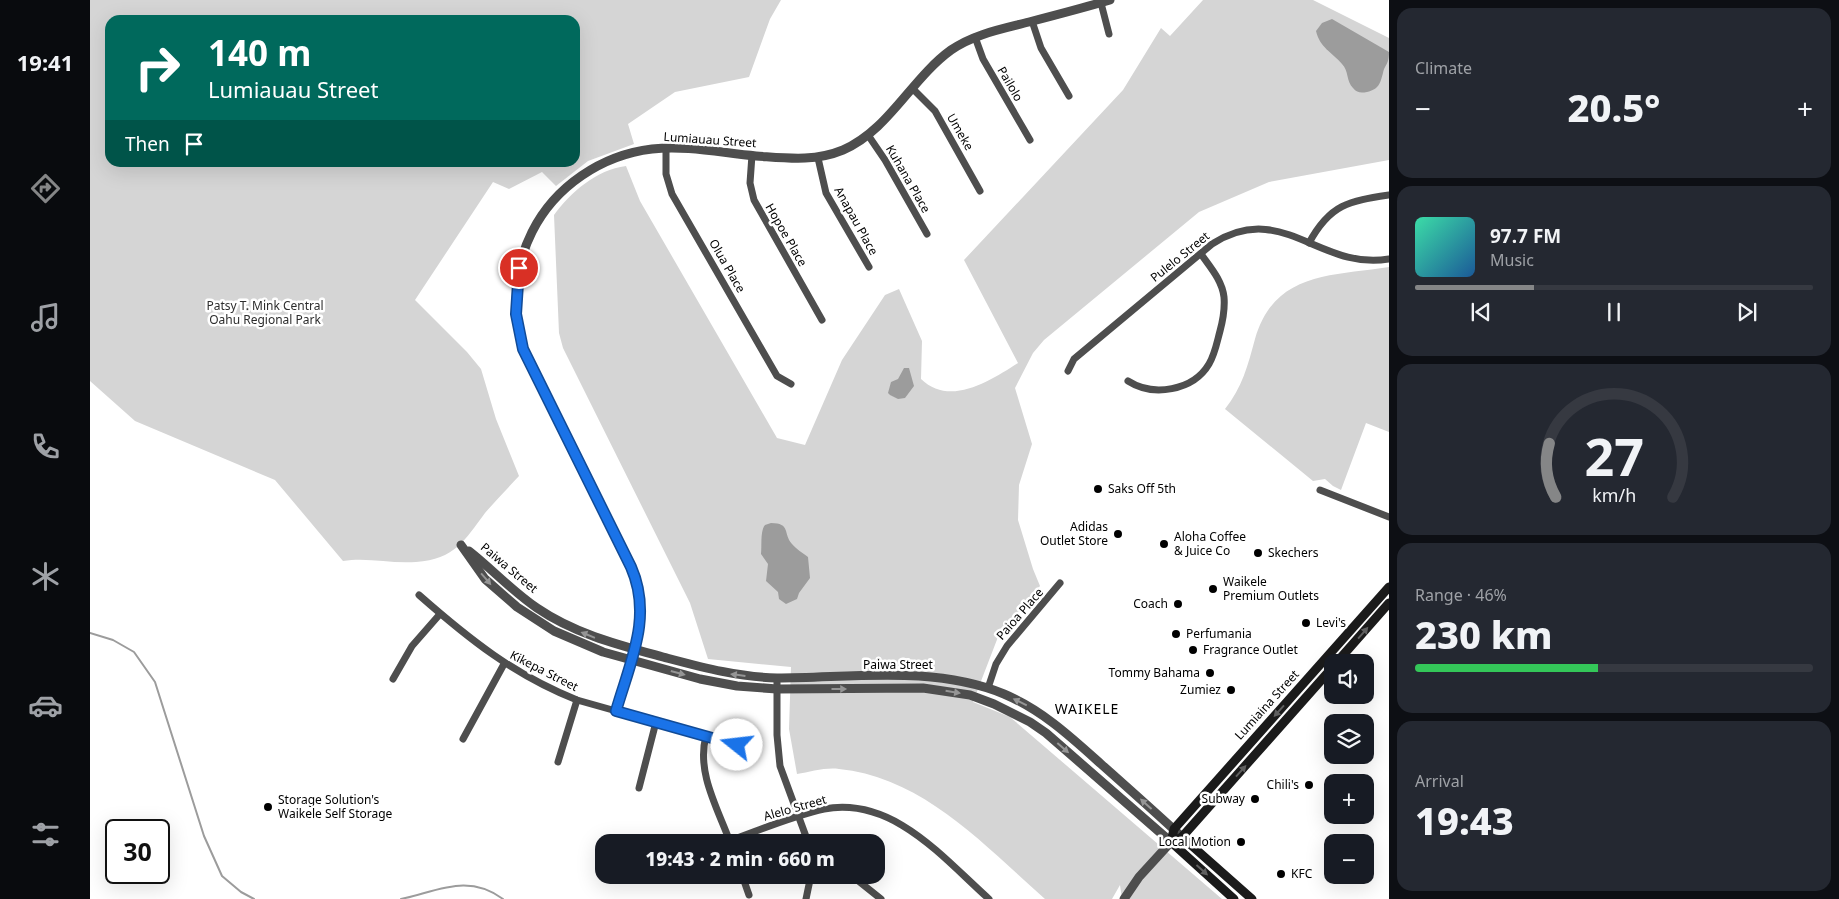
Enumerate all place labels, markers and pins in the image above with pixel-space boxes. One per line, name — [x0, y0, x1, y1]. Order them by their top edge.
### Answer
pin — [498, 247, 540, 289]
place label: Saks Off 5th — [1108, 480, 1176, 497]
marker: Saks Off 5th — [1092, 483, 1104, 495]
place label: Adidas Outlet Store — [1040, 518, 1108, 549]
marker: Adidas Outlet Store — [1112, 528, 1124, 540]
place label: Aloha Coffee & Juice Co — [1174, 528, 1246, 559]
marker: Aloha Coffee & Juice Co — [1158, 538, 1170, 550]
place label: Skechers — [1268, 544, 1319, 561]
marker: Skechers — [1252, 547, 1264, 559]
place label: Waikele Premium Outlets — [1223, 573, 1319, 604]
marker: Waikele Premium Outlets — [1207, 583, 1219, 595]
place label: Coach — [1133, 595, 1168, 612]
marker: Coach — [1172, 598, 1184, 610]
place label: Levi's — [1316, 614, 1346, 631]
marker: Levi's — [1300, 617, 1312, 629]
place label: Perfumania — [1186, 625, 1252, 642]
marker: Perfumania — [1170, 628, 1182, 640]
place label: Fragrance Outlet — [1203, 641, 1299, 658]
marker: Fragrance Outlet — [1187, 644, 1199, 656]
place label: Tommy Bahama — [1109, 664, 1200, 681]
marker: Tommy Bahama — [1204, 667, 1216, 679]
place label: Zumiez — [1180, 681, 1221, 698]
marker: Zumiez — [1225, 684, 1237, 696]
place label: Chili's — [1267, 776, 1299, 793]
marker: Chili's — [1303, 779, 1315, 791]
place label: Subway — [1202, 790, 1246, 807]
place label: Storage Solution's Waikele Self Storage — [278, 791, 393, 822]
marker: Subway — [1249, 793, 1261, 805]
marker: Storage Solution's Waikele Self Storage — [262, 801, 274, 813]
place label: Local Motion — [1158, 833, 1231, 850]
marker: Local Motion — [1235, 836, 1247, 848]
place label: KFC — [1291, 865, 1313, 882]
marker: KFC — [1275, 868, 1287, 880]

